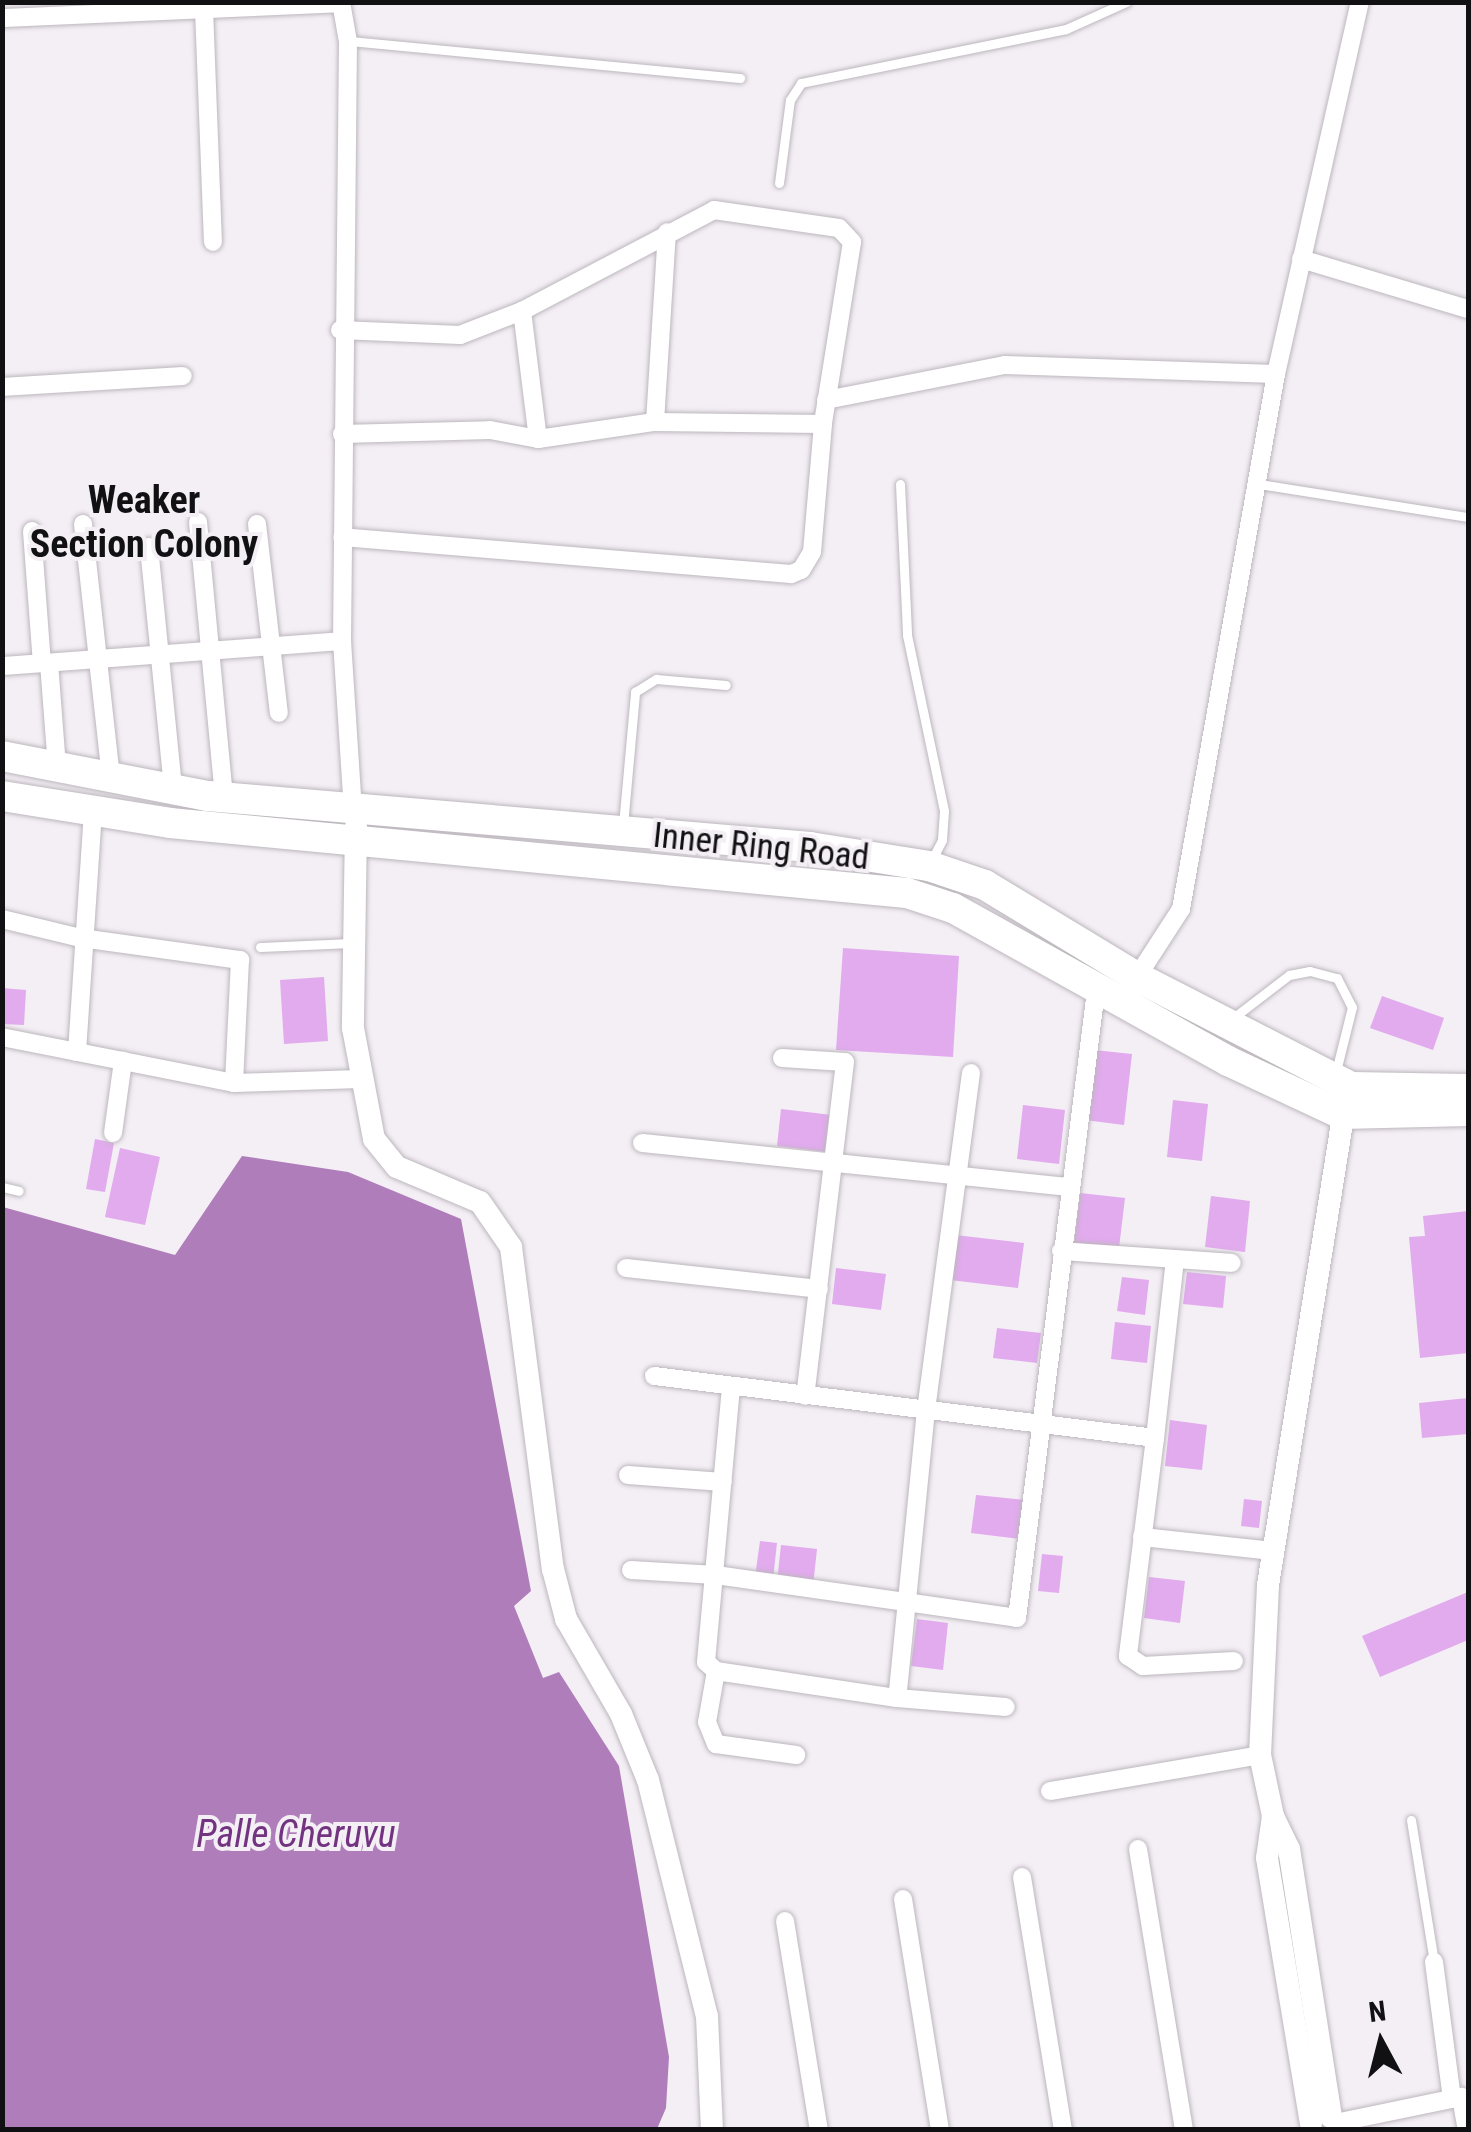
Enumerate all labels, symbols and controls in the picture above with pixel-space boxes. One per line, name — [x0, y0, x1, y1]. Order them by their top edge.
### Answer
district label: Weaker Section Colony — [30, 478, 258, 568]
street label: Inner Ring Road — [651, 815, 871, 879]
water label: Palle Cheruvu — [196, 1812, 396, 1858]
north arrow — [1331, 1992, 1431, 2092]
text: N — [1367, 1994, 1388, 2029]

